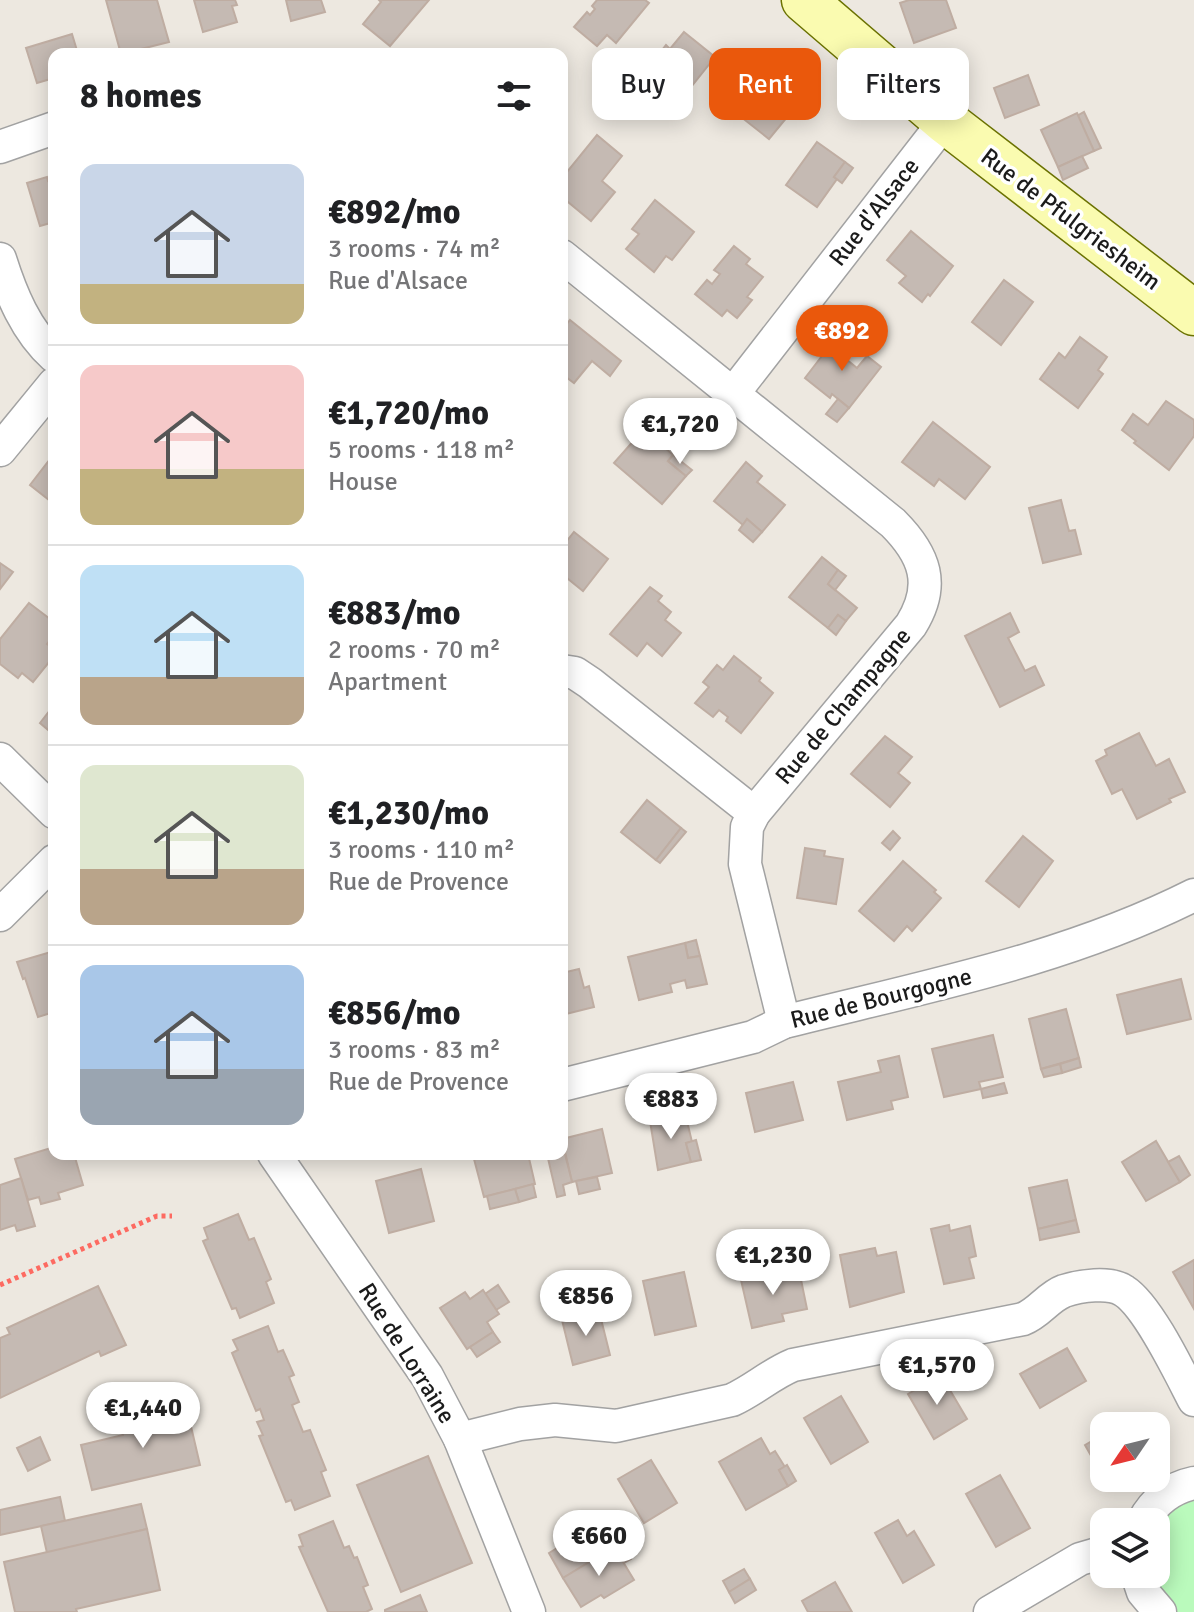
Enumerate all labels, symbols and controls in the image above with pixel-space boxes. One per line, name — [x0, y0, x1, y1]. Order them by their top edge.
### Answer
chip: Buy — [592, 48, 693, 120]
chip: Rent — [709, 48, 821, 120]
chip: Filters — [837, 48, 969, 120]
icon: filters — [492, 74, 536, 118]
text: 8 homes — [80, 75, 201, 117]
street label: Rue de Pfulgriesheim — [975, 141, 1167, 297]
street label: Rue d'Alsace — [822, 152, 926, 272]
text: €892/mo — [328, 191, 461, 233]
icon: home — [144, 196, 240, 292]
text: 3 rooms · 74 m² — [328, 233, 501, 265]
text: Rue d'Alsace — [328, 265, 468, 297]
pin: €892 — [795, 305, 889, 373]
text: €892 — [814, 315, 870, 347]
text: €1,720/mo — [328, 392, 489, 434]
icon: home — [144, 397, 240, 493]
pin: €1,720 — [615, 398, 745, 466]
text: €1,720 — [641, 408, 719, 440]
text: 5 rooms · 118 m² — [328, 434, 515, 466]
text: House — [328, 466, 398, 498]
text: €883/mo — [328, 592, 461, 634]
icon: home — [144, 597, 240, 693]
street label: Rue de Champagne — [769, 621, 917, 791]
text: 2 rooms · 70 m² — [328, 634, 501, 666]
text: Apartment — [328, 666, 447, 698]
text: €1,230/mo — [328, 792, 489, 834]
icon: home — [144, 797, 240, 893]
text: 3 rooms · 110 m² — [328, 834, 515, 866]
text: Rue de Provence — [328, 866, 509, 898]
street label: Rue de Bourgogne — [787, 961, 975, 1035]
text: €856/mo — [328, 992, 461, 1034]
icon: home — [144, 997, 240, 1093]
text: 3 rooms · 83 m² — [328, 1034, 501, 1066]
text: Rue de Provence — [328, 1066, 509, 1098]
pin: €883 — [624, 1073, 718, 1141]
text: €883 — [643, 1083, 699, 1115]
pin: €1,230 — [708, 1229, 838, 1297]
text: €1,230 — [734, 1239, 812, 1271]
pin: €856 — [539, 1270, 633, 1338]
street label: Rue de Lorraine — [352, 1277, 462, 1429]
text: €856 — [558, 1280, 614, 1312]
pin: €1,570 — [872, 1339, 1002, 1407]
text: €1,570 — [898, 1349, 976, 1381]
pin: €1,440 — [78, 1382, 208, 1450]
text: €1,440 — [104, 1392, 182, 1424]
north arrow — [1090, 1412, 1170, 1492]
map controls — [1090, 1412, 1170, 1588]
button: layers — [1090, 1508, 1170, 1588]
pin: €660 — [552, 1510, 646, 1578]
text: €660 — [571, 1520, 627, 1552]

